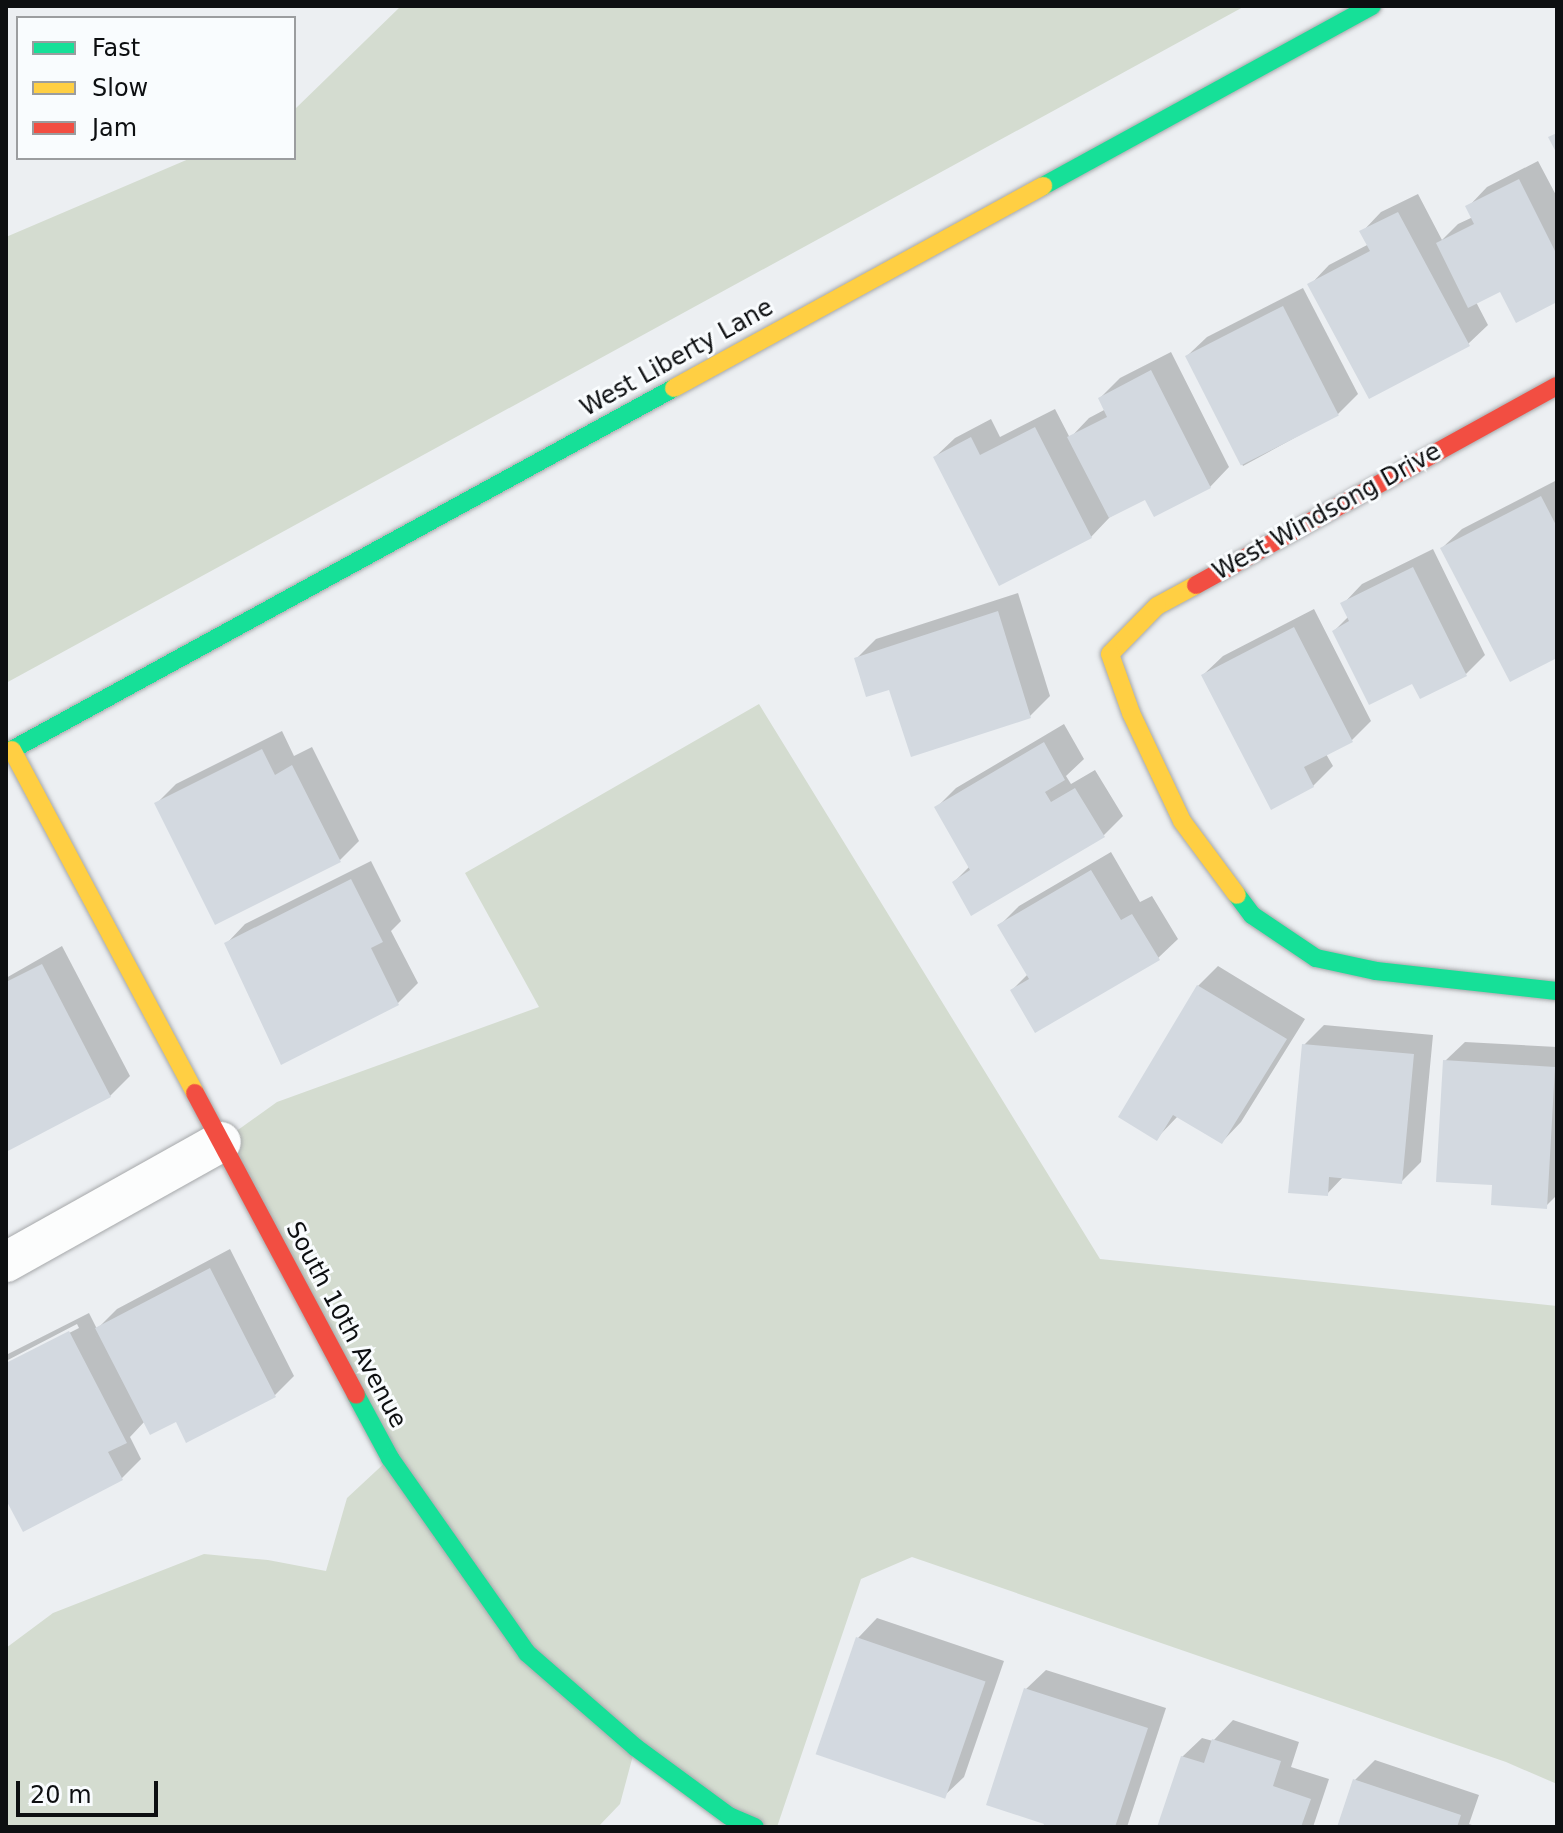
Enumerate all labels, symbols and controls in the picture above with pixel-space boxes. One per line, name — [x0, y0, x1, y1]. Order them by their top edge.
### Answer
legend — [16, 16, 296, 160]
text: Fast — [92, 34, 140, 62]
text: Slow — [92, 74, 148, 102]
text: Jam — [92, 114, 137, 142]
street label: West Liberty Lane — [576, 293, 778, 423]
street label: West Windsong Drive — [1208, 437, 1446, 587]
street label: South 10th Avenue — [279, 1217, 413, 1433]
scale bar — [20, 1765, 162, 1815]
text: 20 m — [30, 1781, 92, 1809]

